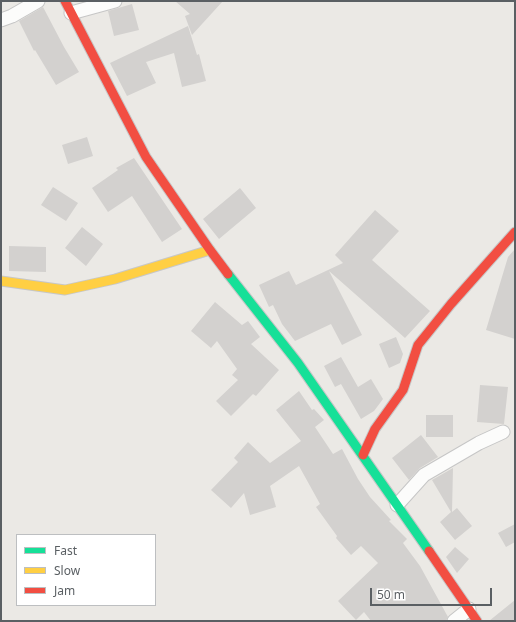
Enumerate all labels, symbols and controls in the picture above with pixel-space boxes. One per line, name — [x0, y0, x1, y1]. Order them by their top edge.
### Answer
legend — [16, 534, 156, 606]
text: Fast — [54, 542, 77, 559]
text: Slow — [54, 562, 80, 579]
scale bar — [372, 580, 494, 606]
text: Jam — [54, 582, 75, 599]
text: 50 m — [377, 586, 405, 603]

